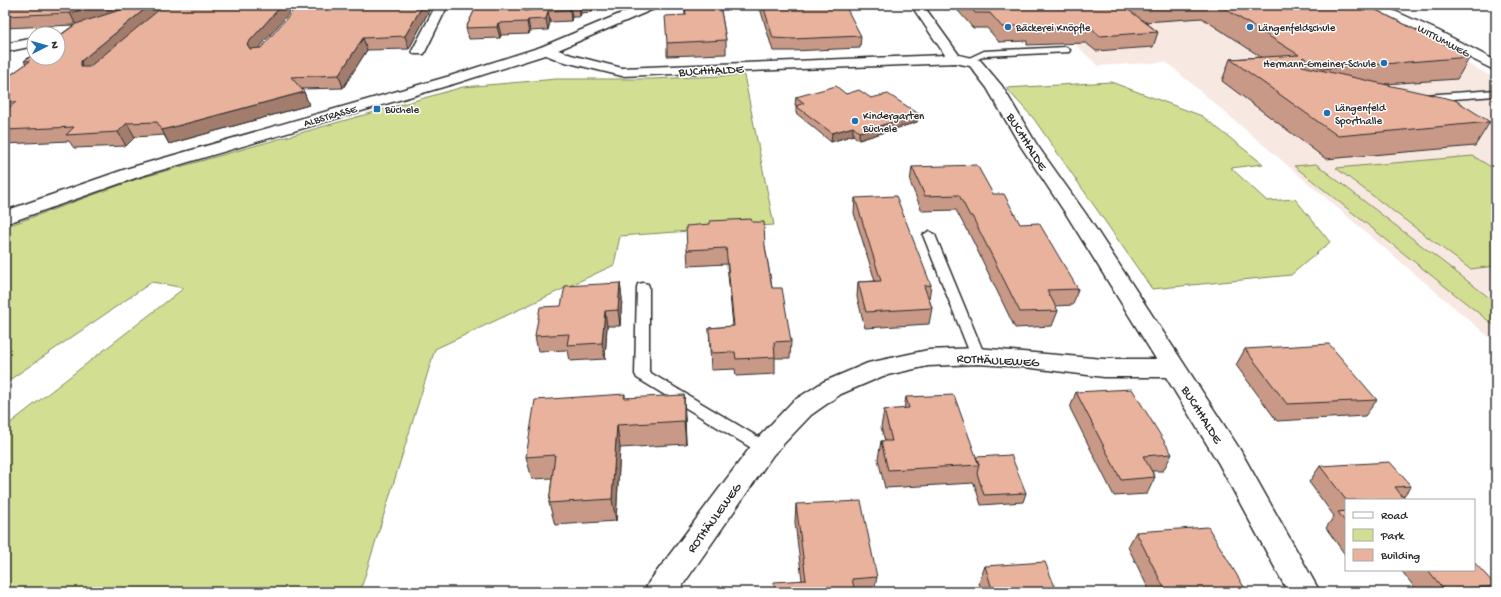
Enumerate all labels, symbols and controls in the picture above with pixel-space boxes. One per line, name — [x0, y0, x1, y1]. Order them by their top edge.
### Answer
marker: Bäckerei Knöpfle — [1003, 22, 1013, 32]
marker: Längenfeldschule — [1245, 22, 1255, 32]
place label: Längenfeldschule — [1258, 22, 1336, 35]
place label: Bäckerei Knöpfle — [1015, 23, 1091, 35]
street label: WITTUMWEG — [1415, 23, 1472, 61]
north arrow — [26, 26, 66, 66]
text: N — [48, 41, 60, 49]
marker: Hermann-Gmeiner-Schule — [1379, 58, 1389, 68]
place label: Hermann-Gmeiner-Schule — [1263, 59, 1376, 71]
street label: BUCHHALDE — [677, 62, 745, 81]
place label: Längenfeld Sporthalle — [1335, 102, 1387, 128]
street label: ALBSTRASSE — [303, 103, 360, 130]
marker: Büchele — [372, 104, 382, 114]
place label: Büchele — [384, 105, 420, 117]
marker: Längenfeld Sporthalle — [1322, 108, 1332, 118]
street label: BUCHHALDE — [1002, 110, 1050, 175]
place label: Kindergarten Büchele — [862, 111, 925, 136]
marker: Kindergarten Büchele — [850, 116, 860, 126]
street label: ROTHÄULEWEG — [956, 351, 1040, 371]
street label: BUCHHALDE — [1177, 383, 1225, 448]
street label: ROTHÄULEWEG — [684, 479, 746, 556]
legend — [1345, 499, 1475, 571]
text: Road — [1381, 510, 1408, 524]
text: Park — [1380, 530, 1406, 544]
text: Building — [1380, 550, 1420, 564]

